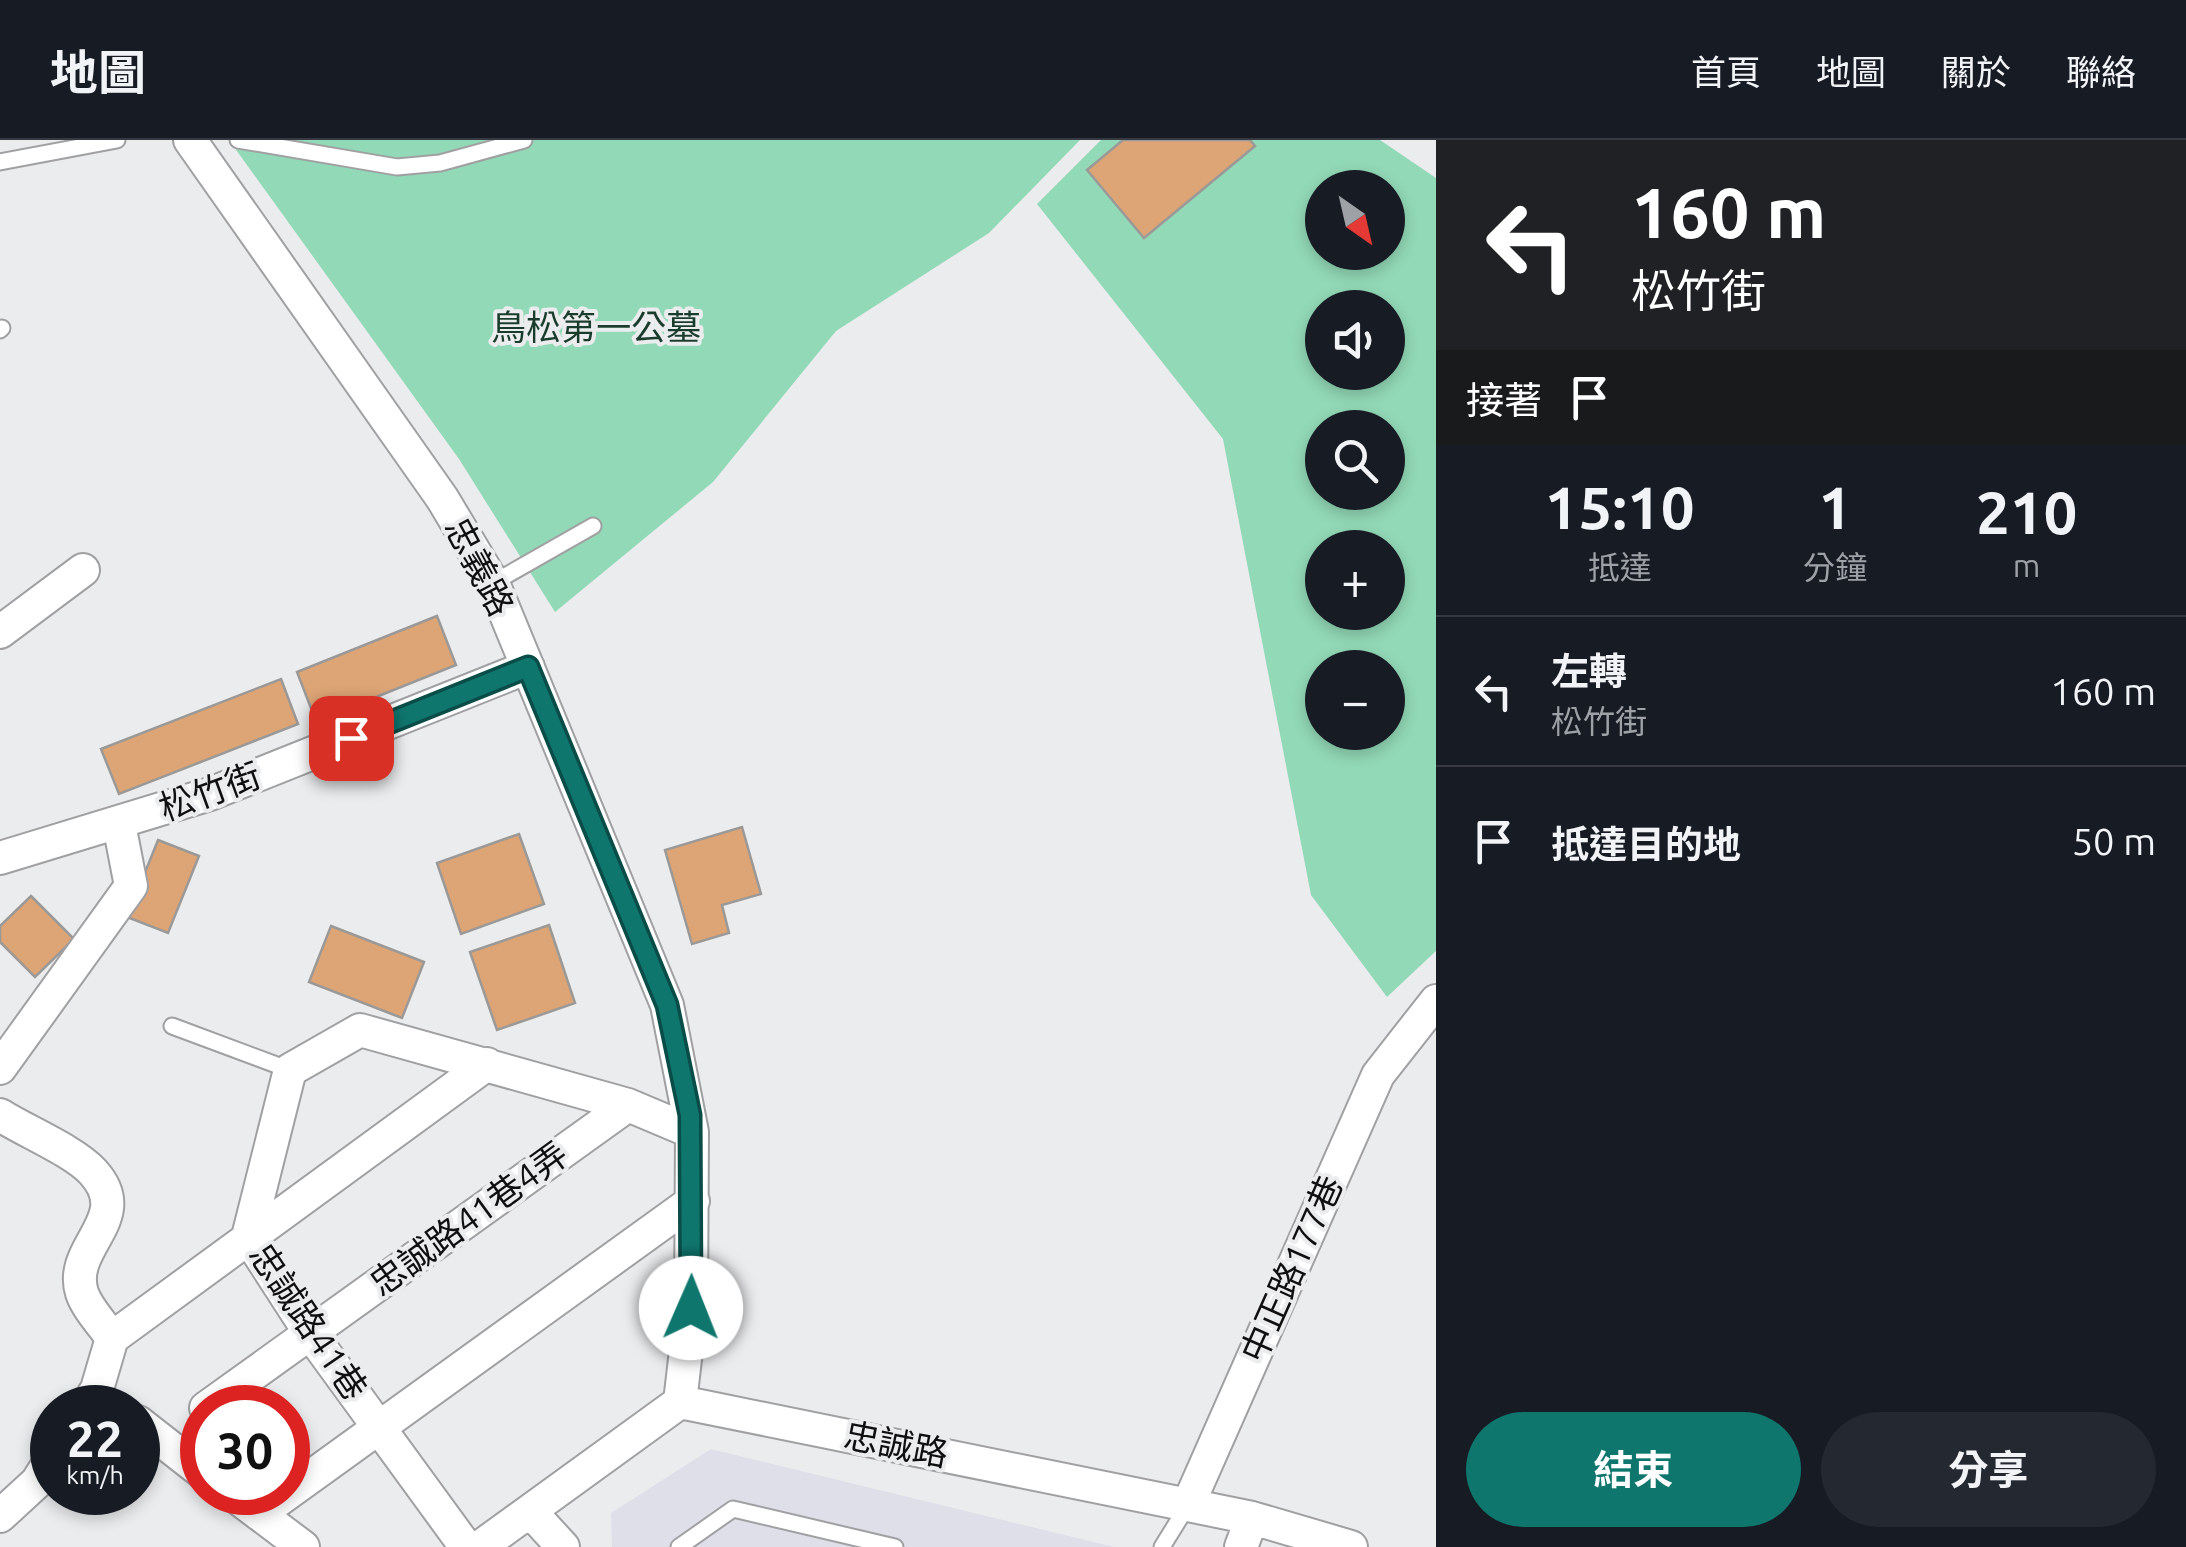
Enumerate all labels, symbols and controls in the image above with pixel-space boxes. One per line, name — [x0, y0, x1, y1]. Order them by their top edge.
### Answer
text: 地圖 — [50, 45, 146, 99]
text: 首頁 — [1691, 52, 1761, 92]
text: 地圖 — [1816, 52, 1886, 92]
text: 關於 — [1941, 52, 2011, 92]
text: 聯絡 — [2066, 52, 2136, 92]
north arrow — [1305, 170, 1405, 270]
map controls — [1305, 170, 1405, 750]
text: 160 m — [1631, 173, 1826, 251]
icon: left — [1466, 180, 1596, 310]
text: 松竹街 — [1631, 265, 1766, 316]
button: sound — [1305, 290, 1405, 390]
park label: 鳥松第一公墓 — [491, 307, 701, 347]
icon: arrive — [1562, 370, 1617, 425]
text: 接著 — [1466, 379, 1542, 421]
button: search — [1305, 410, 1405, 510]
text: 15:10 — [1545, 473, 1695, 540]
text: 1 — [1818, 473, 1852, 540]
text: 210 — [1976, 478, 2077, 545]
street label: 忠義路 — [438, 511, 522, 622]
button: + — [1305, 530, 1405, 630]
text: m — [2013, 547, 2040, 583]
text: 抵達 — [1588, 549, 1652, 585]
text: 分鐘 — [1803, 549, 1867, 585]
button: − — [1305, 650, 1405, 750]
text: 左轉 — [1551, 650, 1627, 692]
icon: left — [1466, 664, 1521, 719]
text: 160 m — [2050, 670, 2156, 712]
pin — [309, 696, 394, 781]
text: 松竹街 — [1551, 703, 1647, 739]
icon: arrive — [324, 711, 379, 766]
street label: 松竹街 — [153, 754, 266, 828]
icon: arrive — [1466, 814, 1521, 869]
text: 50 m — [2072, 820, 2156, 862]
text: 抵達目的地 — [1551, 823, 1741, 865]
street label: 忠誠路41巷4弄 — [362, 1133, 575, 1303]
street label: 中正路177巷 — [1232, 1169, 1350, 1368]
street label: 忠誠路41巷 — [242, 1236, 376, 1407]
position arrow — [639, 1256, 743, 1360]
speed limit sign: 30 — [180, 1385, 310, 1515]
text: 22 — [67, 1410, 123, 1466]
button: 結束 — [1466, 1412, 1801, 1527]
button: 分享 — [1821, 1412, 2156, 1527]
street label: 忠誠路 — [841, 1414, 952, 1474]
text: km/h — [66, 1461, 124, 1489]

